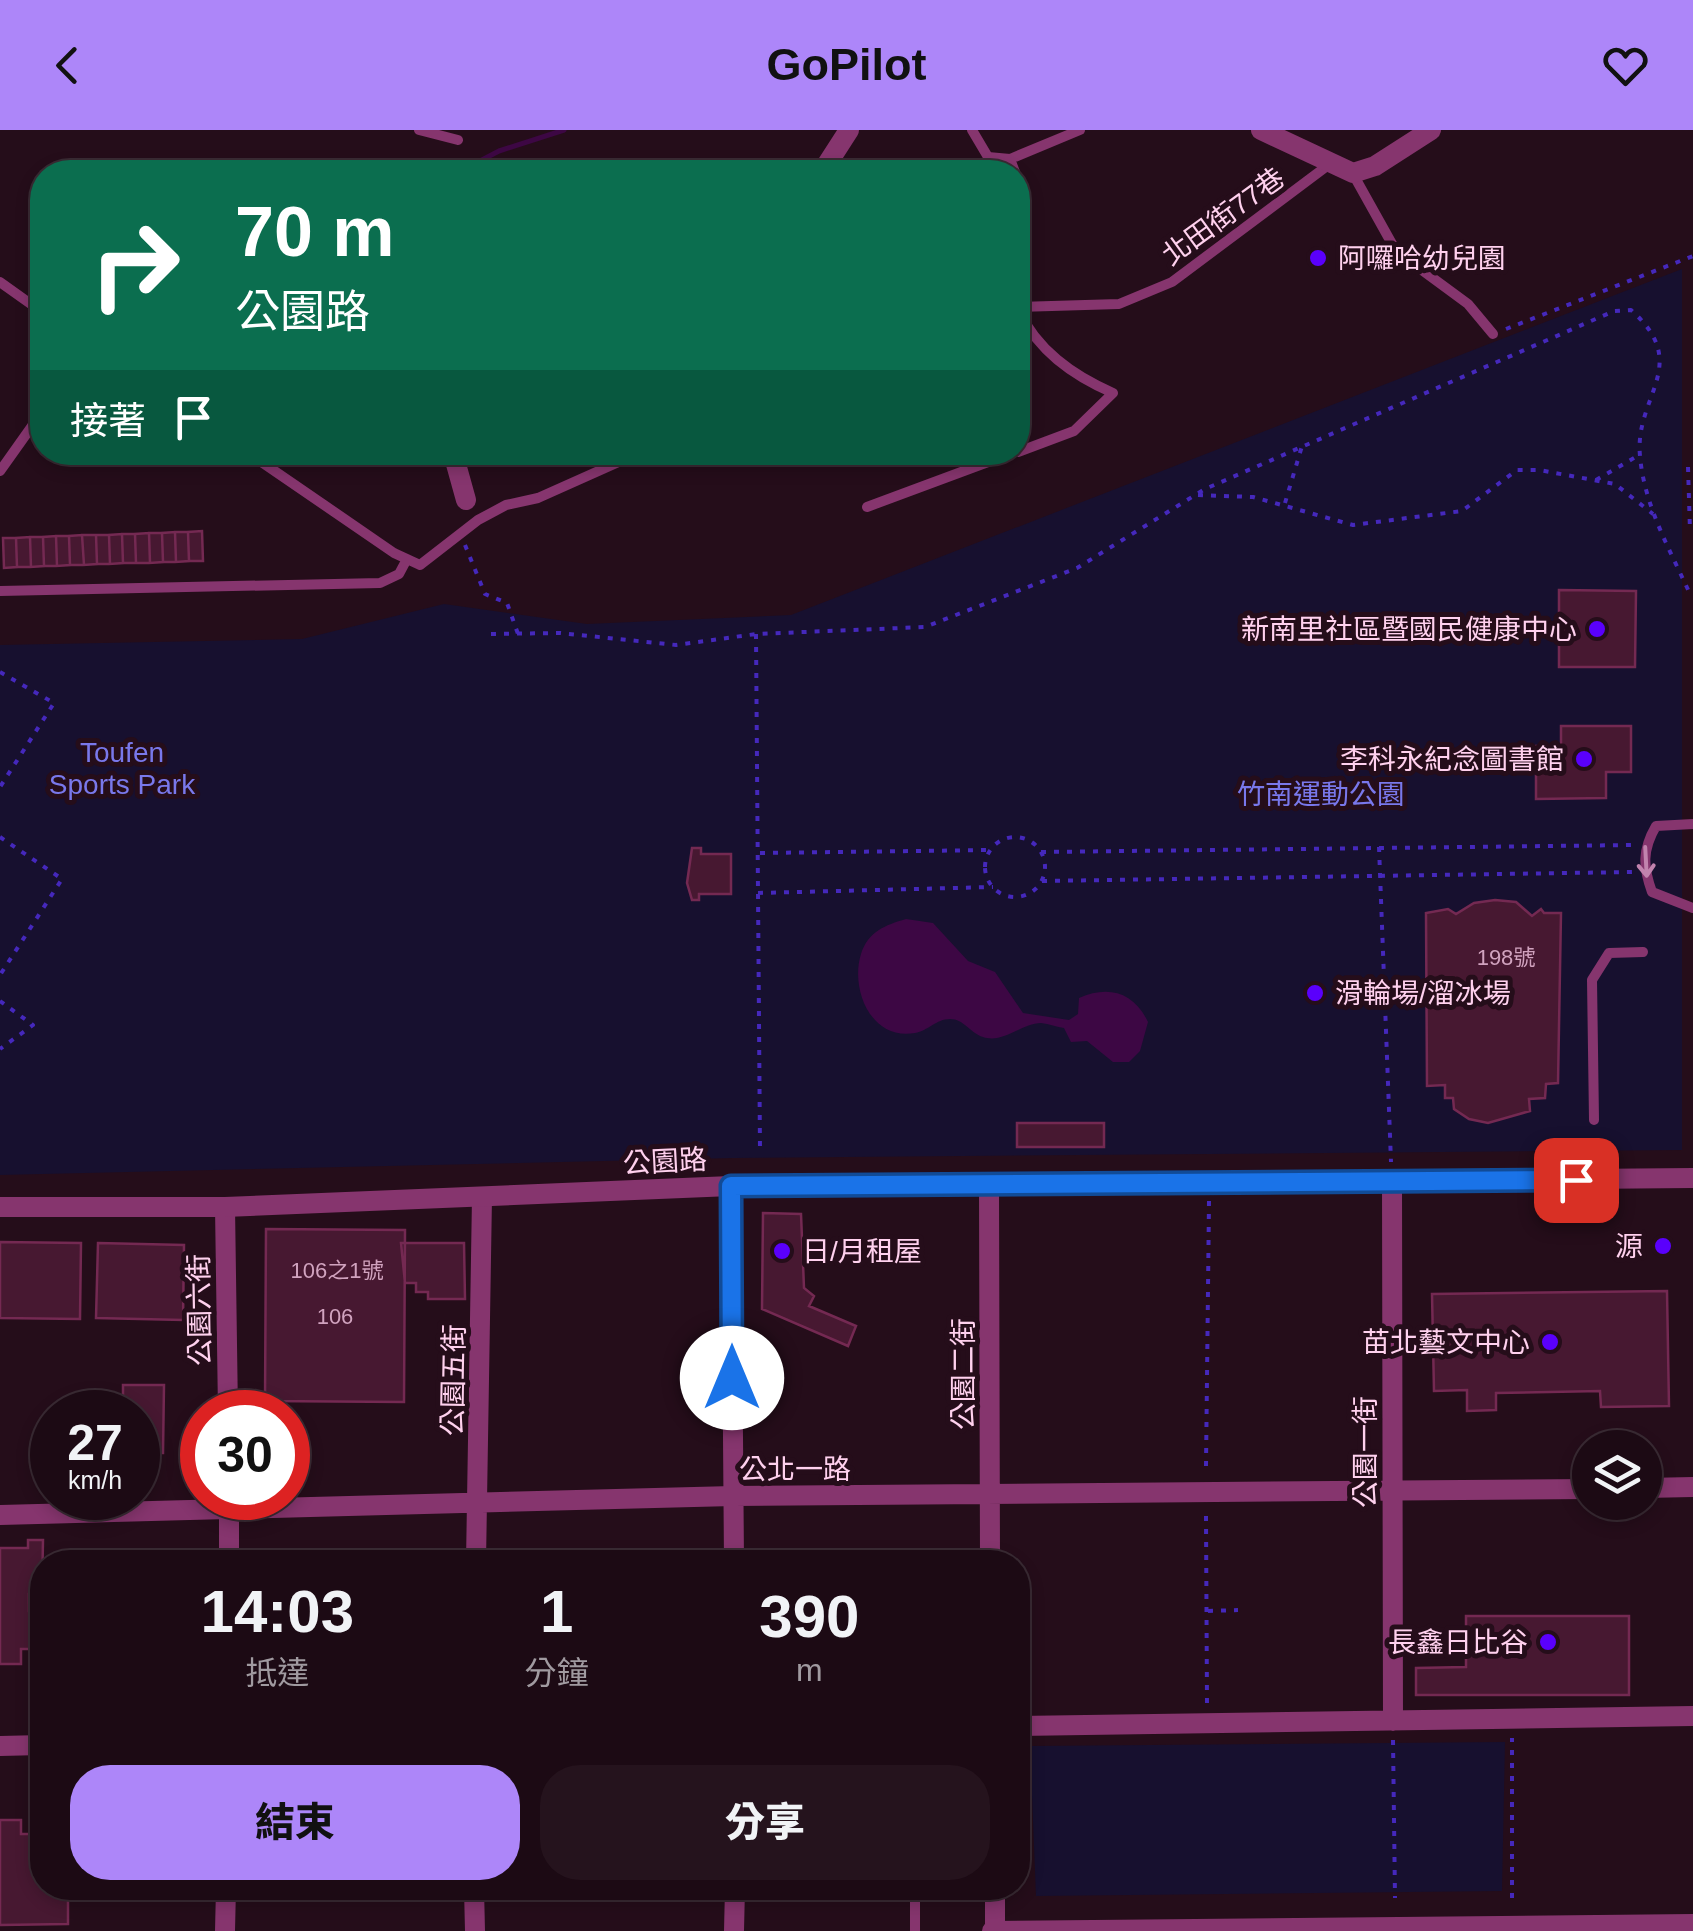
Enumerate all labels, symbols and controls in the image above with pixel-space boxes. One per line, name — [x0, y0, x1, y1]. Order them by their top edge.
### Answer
icon: back — [40, 38, 95, 93]
icon: heart — [1598, 38, 1653, 93]
text: GoPilot — [767, 39, 926, 90]
street label: 北田街77巷 — [1156, 162, 1290, 271]
text: 70 m — [235, 193, 395, 271]
icon: right — [70, 200, 200, 330]
place label: 阿囉哈幼兒園 — [1338, 243, 1506, 274]
marker: 阿囉哈幼兒園 — [1307, 247, 1329, 269]
text: 公園路 — [235, 286, 370, 337]
icon: arrive — [166, 390, 221, 445]
text: 接著 — [70, 400, 146, 442]
place label: 新南里社區暨國民健康中心 — [1241, 614, 1577, 645]
marker: 新南里社區暨國民健康中心 — [1586, 618, 1608, 640]
park label: Toufen Sports Park — [49, 737, 196, 800]
place label: 李科永紀念圖書館 — [1340, 744, 1564, 775]
marker: 李科永紀念圖書館 — [1573, 748, 1595, 770]
park label: 竹南運動公園 — [1237, 779, 1405, 810]
one-way arrow — [1637, 845, 1656, 877]
house number: 198號 — [1477, 945, 1535, 970]
place label: 滑輪場/溜冰場 — [1335, 978, 1511, 1009]
marker: 滑輪場/溜冰場 — [1304, 982, 1326, 1004]
pin — [1534, 1138, 1619, 1223]
street label: 公園路 — [622, 1144, 708, 1179]
icon: arrive — [1549, 1153, 1604, 1208]
place label: 源 — [1615, 1231, 1643, 1262]
marker: 源 — [1652, 1235, 1674, 1257]
place label: 日/月租屋 — [802, 1236, 922, 1267]
marker: 日/月租屋 — [771, 1240, 793, 1262]
street label: 公園六街 — [183, 1254, 216, 1366]
house number: 106之1號 — [291, 1258, 383, 1283]
house number: 106 — [317, 1304, 353, 1329]
street label: 公園二街 — [948, 1318, 979, 1430]
street label: 公園五街 — [437, 1324, 470, 1436]
position arrow — [680, 1326, 784, 1430]
place label: 苗北藝文中心 — [1362, 1327, 1530, 1358]
marker: 苗北藝文中心 — [1539, 1331, 1561, 1353]
speed limit sign: 30 — [180, 1390, 310, 1520]
street label: 公園一街 — [1350, 1396, 1381, 1508]
text: 27 — [67, 1415, 123, 1471]
map controls — [1572, 1430, 1662, 1520]
button: layers — [1572, 1430, 1662, 1520]
street label: 公北一路 — [739, 1454, 851, 1485]
text: km/h — [68, 1466, 122, 1494]
text: 14:03 — [201, 1578, 354, 1645]
text: 1 — [540, 1578, 573, 1645]
text: 390 — [759, 1583, 859, 1650]
place label: 長鑫日比谷 — [1388, 1627, 1528, 1658]
marker: 長鑫日比谷 — [1537, 1631, 1559, 1653]
text: m — [796, 1652, 823, 1688]
text: 抵達 — [245, 1655, 309, 1691]
text: 分鐘 — [525, 1655, 589, 1691]
button: 結束 — [70, 1765, 520, 1880]
button: 分享 — [540, 1765, 990, 1880]

